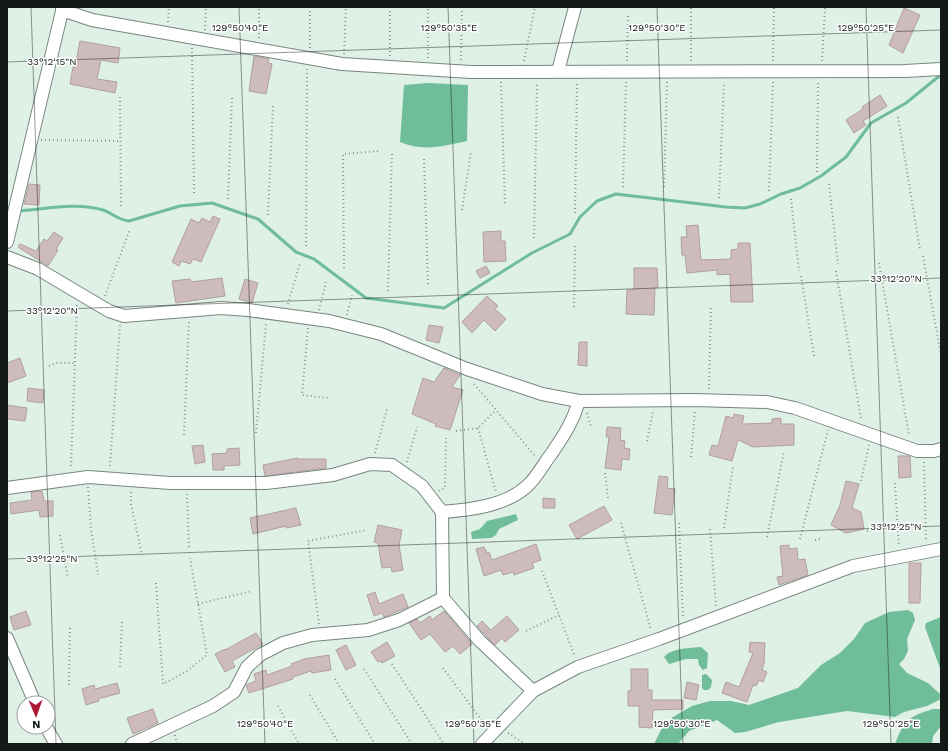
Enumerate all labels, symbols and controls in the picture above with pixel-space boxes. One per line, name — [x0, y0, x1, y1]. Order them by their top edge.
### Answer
text: 129°50'40"E — [212, 22, 268, 33]
text: 129°50'35"E — [421, 22, 477, 33]
text: 129°50'30"E — [628, 22, 686, 33]
text: 129°50'25"E — [838, 22, 894, 33]
text: 33°12'15"N — [27, 56, 77, 67]
text: 33°12'20"N — [870, 273, 922, 284]
text: 33°12'20"N — [26, 305, 78, 316]
text: 33°12'25"N — [870, 521, 922, 532]
text: 33°12'25"N — [26, 553, 78, 564]
north arrow — [16, 695, 56, 735]
text: N — [32, 718, 41, 731]
text: 129°50'40"E — [237, 718, 293, 729]
text: 129°50'35"E — [445, 718, 501, 729]
text: 129°50'30"E — [653, 718, 711, 729]
text: 129°50'25"E — [863, 718, 919, 729]

